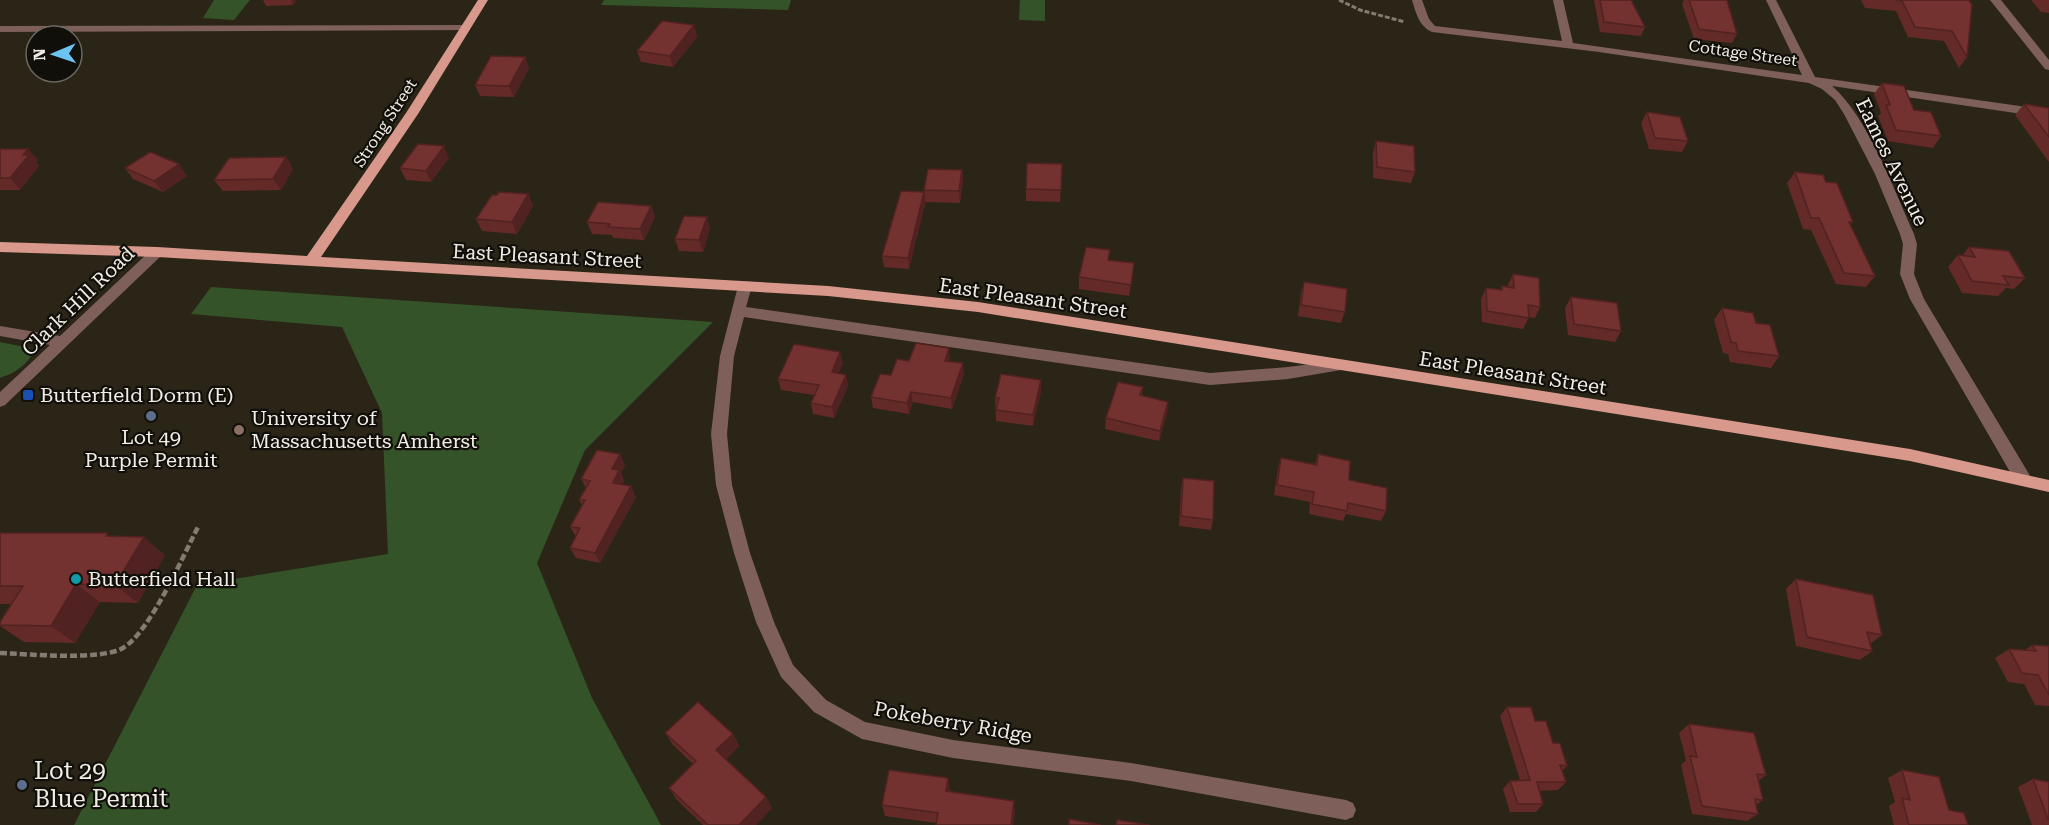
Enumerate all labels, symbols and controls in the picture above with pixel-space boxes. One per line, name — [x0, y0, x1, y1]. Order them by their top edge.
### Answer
north arrow — [24, 24, 84, 84]
street label: Cottage Street — [1687, 36, 1799, 70]
text: N — [30, 48, 49, 61]
street label: Strong Street — [349, 75, 421, 171]
street label: Eames Avenue — [1851, 94, 1933, 230]
street label: East Pleasant Street — [452, 239, 643, 273]
street label: Clark Hill Road — [17, 241, 139, 361]
street label: East Pleasant Street — [938, 273, 1129, 323]
street label: East Pleasant Street — [1418, 346, 1609, 400]
place label: Butterfield Dorm (E) — [40, 383, 233, 407]
marker: Butterfield Dorm (E) — [21, 388, 35, 402]
place label: University of Massachusetts Amherst — [251, 406, 478, 453]
marker: Lot 49 Purple Permit — [144, 409, 158, 423]
marker: University of Massachusetts Amherst — [232, 423, 246, 437]
place label: Lot 49 Purple Permit — [85, 425, 218, 472]
place label: Butterfield Hall — [88, 567, 236, 591]
marker: Butterfield Hall — [69, 572, 83, 586]
street label: Pokeberry Ridge — [872, 696, 1034, 748]
place label: Lot 29 Blue Permit — [34, 757, 168, 813]
marker: Lot 29 Blue Permit — [15, 778, 29, 792]

